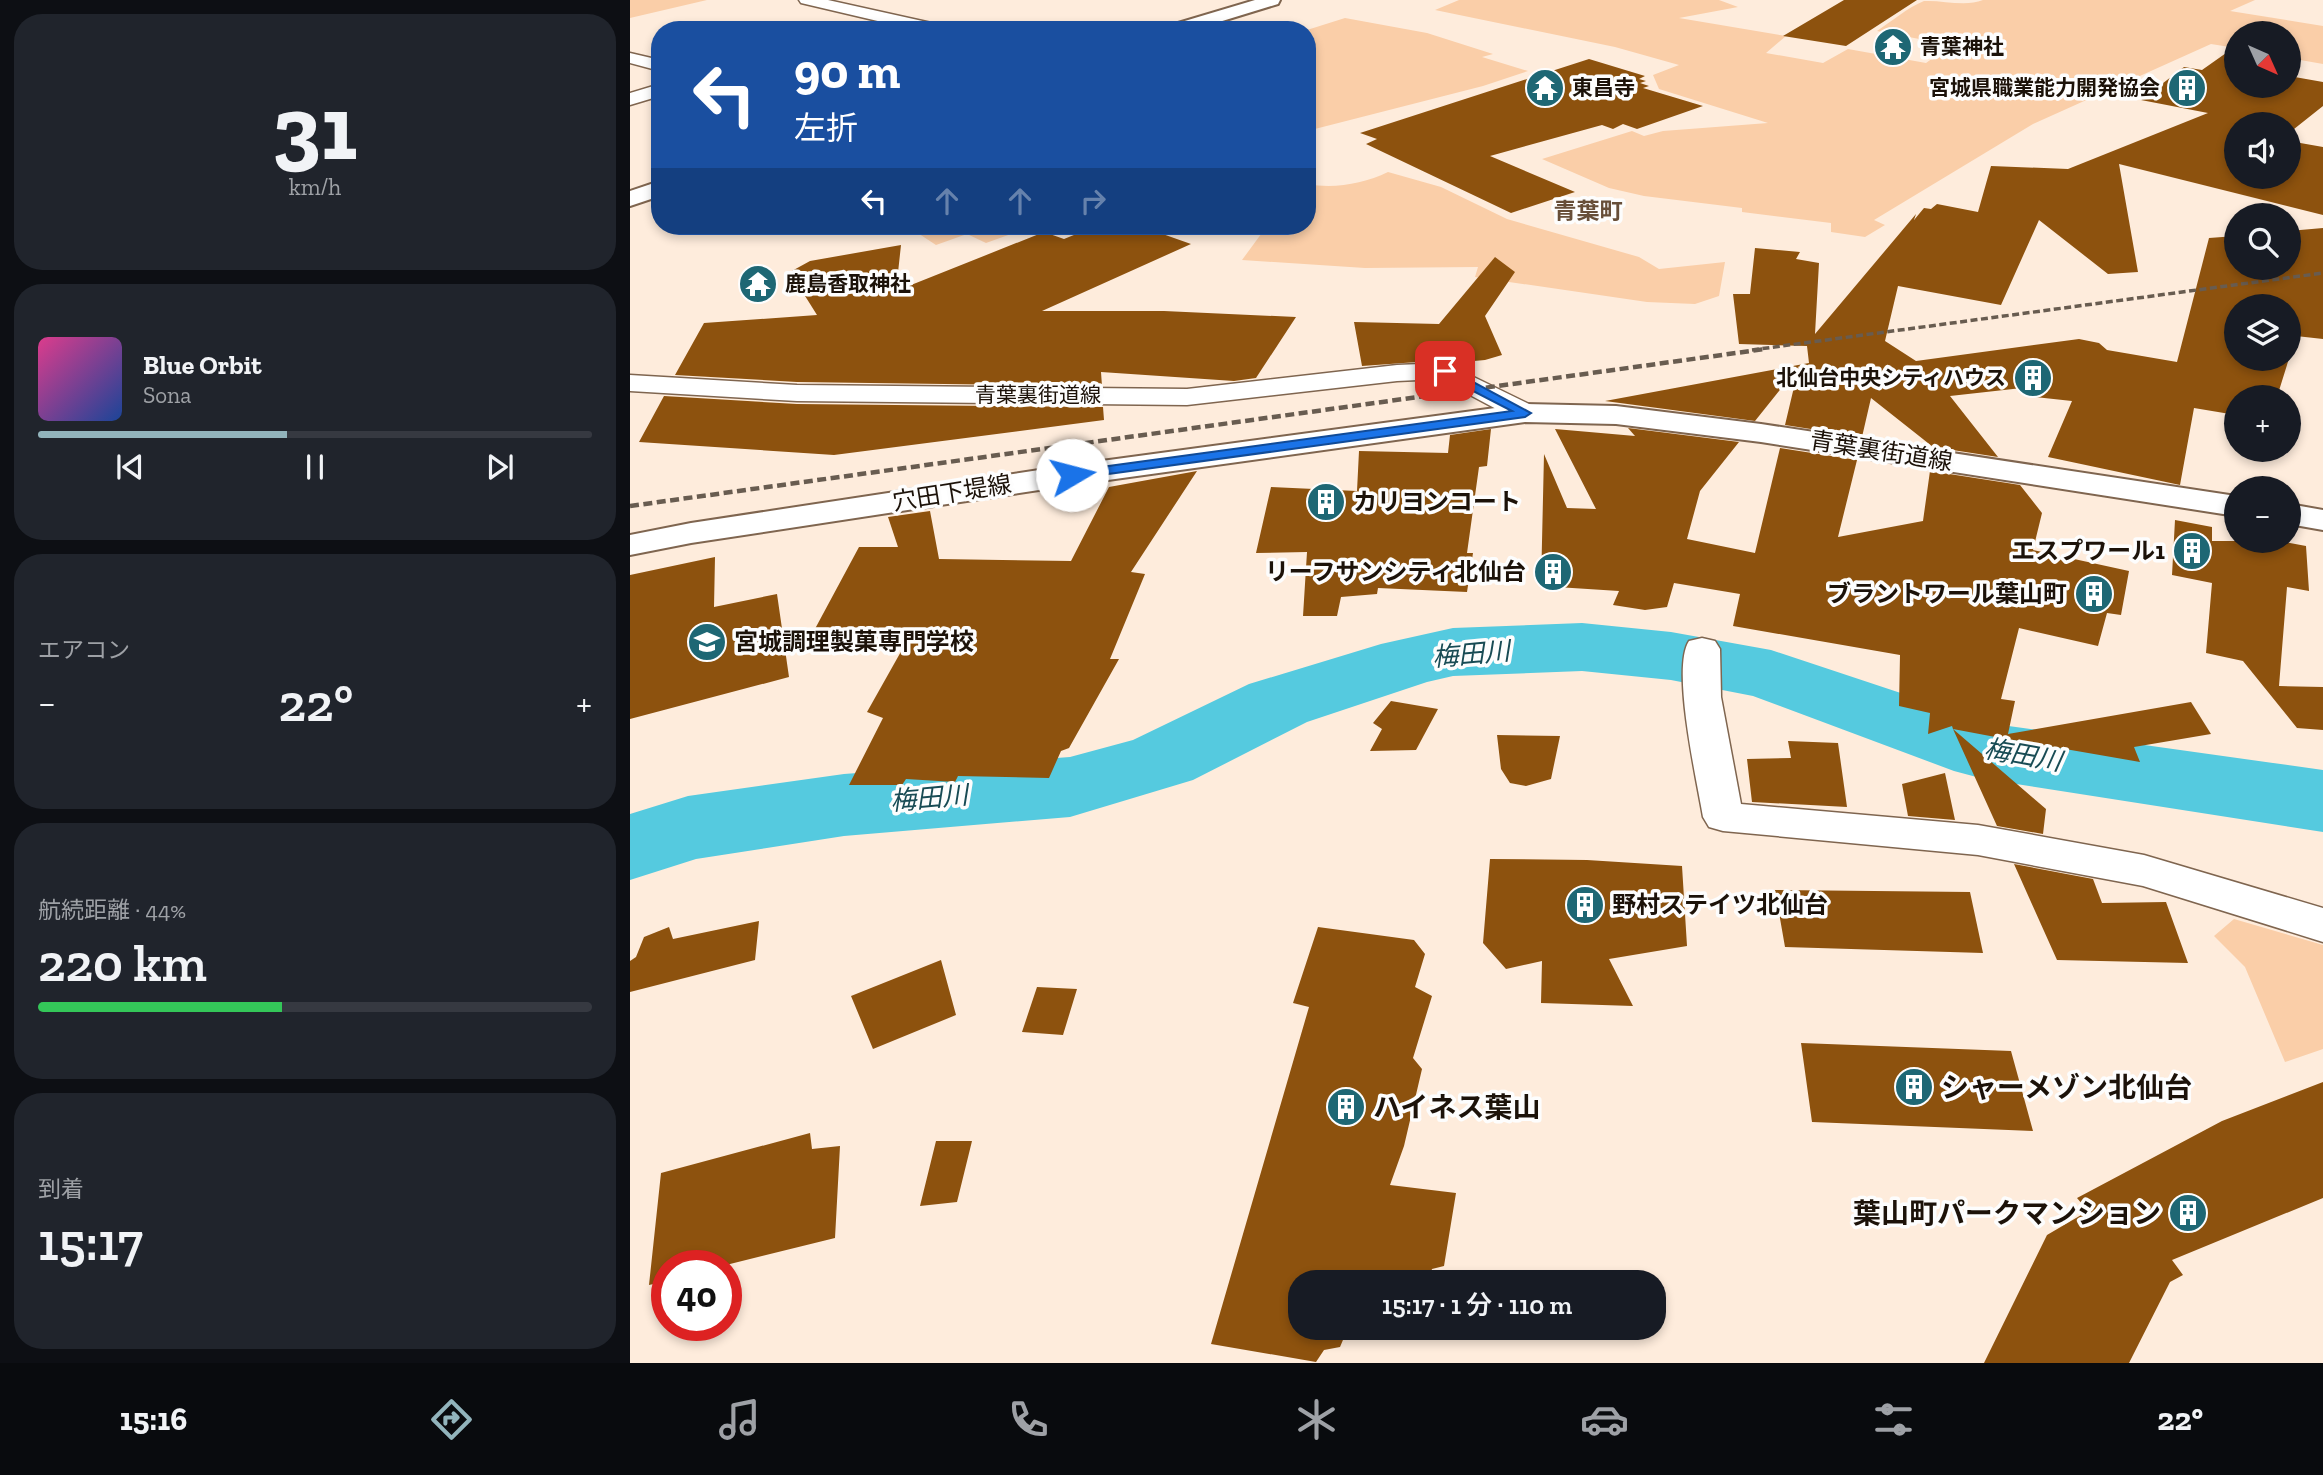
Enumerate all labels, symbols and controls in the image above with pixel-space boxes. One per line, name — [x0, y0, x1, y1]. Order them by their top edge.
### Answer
north arrow — [2224, 21, 2301, 98]
map controls — [2224, 21, 2301, 553]
temple icon: 青葉神社 — [1872, 26, 1914, 68]
place label: 青葉神社 — [1920, 34, 2004, 59]
text: 90 m — [794, 42, 901, 101]
icon: left — [679, 49, 770, 140]
temple icon: 東昌寺 — [1524, 67, 1566, 109]
building icon: 宮城県職業能力開発協会 — [2166, 67, 2208, 109]
text: 31 — [272, 73, 358, 182]
place label: 東昌寺 — [1572, 75, 1635, 100]
place label: 宮城県職業能力開発協会 — [1929, 75, 2160, 100]
text: 左折 — [794, 109, 858, 147]
button: sound — [2224, 112, 2301, 189]
text: km/h — [289, 173, 341, 201]
icon: left — [855, 182, 893, 220]
icon: ahead — [928, 182, 966, 220]
icon: ahead — [1001, 182, 1039, 220]
icon: right — [1074, 182, 1112, 220]
district label: 青葉町 — [1554, 197, 1623, 225]
button: search — [2224, 203, 2301, 280]
temple icon: 鹿島香取神社 — [737, 263, 779, 305]
place label: 鹿島香取神社 — [785, 271, 911, 296]
button: layers — [2224, 294, 2301, 371]
pin — [1415, 341, 1475, 401]
text: Blue Orbit — [143, 349, 262, 381]
icon: arrive — [1426, 352, 1464, 390]
building icon: 北仙台中央シティハウス — [2012, 357, 2054, 399]
place label: 北仙台中央シティハウス — [1776, 365, 2006, 390]
text: Sona — [143, 381, 191, 409]
street label: 青葉裏街道線 — [975, 382, 1101, 407]
button: + — [2224, 385, 2301, 462]
street label: 青葉裏街道線 — [1808, 425, 1954, 476]
position arrow — [1035, 438, 1109, 512]
icon: previous — [111, 448, 149, 486]
icon: pause — [296, 448, 334, 486]
icon: next — [481, 448, 519, 486]
street label: 穴田下堤線 — [890, 469, 1013, 516]
button: − — [2224, 476, 2301, 553]
building icon: カリヨンコート — [1305, 481, 1347, 523]
place label: カリヨンコート — [1353, 487, 1521, 516]
building icon: エスプワール1 — [2171, 530, 2213, 572]
place label: エスプワール1 — [2011, 536, 2165, 565]
building icon: リーフサンシティ北仙台 — [1532, 551, 1574, 593]
place label: リーフサンシティ北仙台 — [1265, 557, 1526, 586]
building icon: ブラントワール葉山町 — [2073, 573, 2115, 615]
place label: ブラントワール葉山町 — [1827, 579, 2067, 608]
school or university icon: 宮城調理製菓専門学校 — [686, 621, 728, 663]
place label: 宮城調理製菓専門学校 — [734, 627, 974, 656]
water label: 梅田川 — [1431, 634, 1514, 673]
text: エアコン — [38, 636, 130, 664]
text: 22° — [279, 672, 353, 734]
text: − — [38, 680, 56, 726]
text: + — [576, 680, 592, 726]
water label: 梅田川 — [1982, 732, 2067, 778]
water label: 梅田川 — [889, 778, 972, 817]
building icon: 野村ステイツ北仙台 — [1564, 884, 1606, 926]
place label: 野村ステイツ北仙台 — [1612, 890, 1828, 919]
text: 航続距離 · 44% — [38, 896, 186, 924]
text: 220 km — [38, 932, 207, 994]
building icon: シャーメゾン北仙台 — [1893, 1066, 1935, 1108]
place label: シャーメゾン北仙台 — [1941, 1071, 2192, 1104]
building icon: ハイネス葉山 — [1325, 1086, 1367, 1128]
place label: ハイネス葉山 — [1373, 1091, 1540, 1124]
text: 到着 — [38, 1175, 84, 1203]
building icon: 葉山町パークマンション — [2167, 1192, 2209, 1234]
place label: 葉山町パークマンション — [1853, 1197, 2161, 1230]
text: 15:17 — [38, 1211, 143, 1273]
speed limit sign: 40 — [651, 1250, 742, 1341]
text: 15:17 · 1 分 · 110 m — [1382, 1289, 1572, 1321]
icon: directions — [427, 1395, 476, 1444]
icon: music — [715, 1395, 764, 1444]
icon: phone — [1004, 1395, 1053, 1444]
icon: climate — [1292, 1395, 1341, 1444]
icon: car — [1580, 1395, 1629, 1444]
icon: filters — [1869, 1395, 1918, 1444]
text: 15:16 — [120, 1400, 187, 1438]
text: 22° — [2157, 1400, 2203, 1438]

